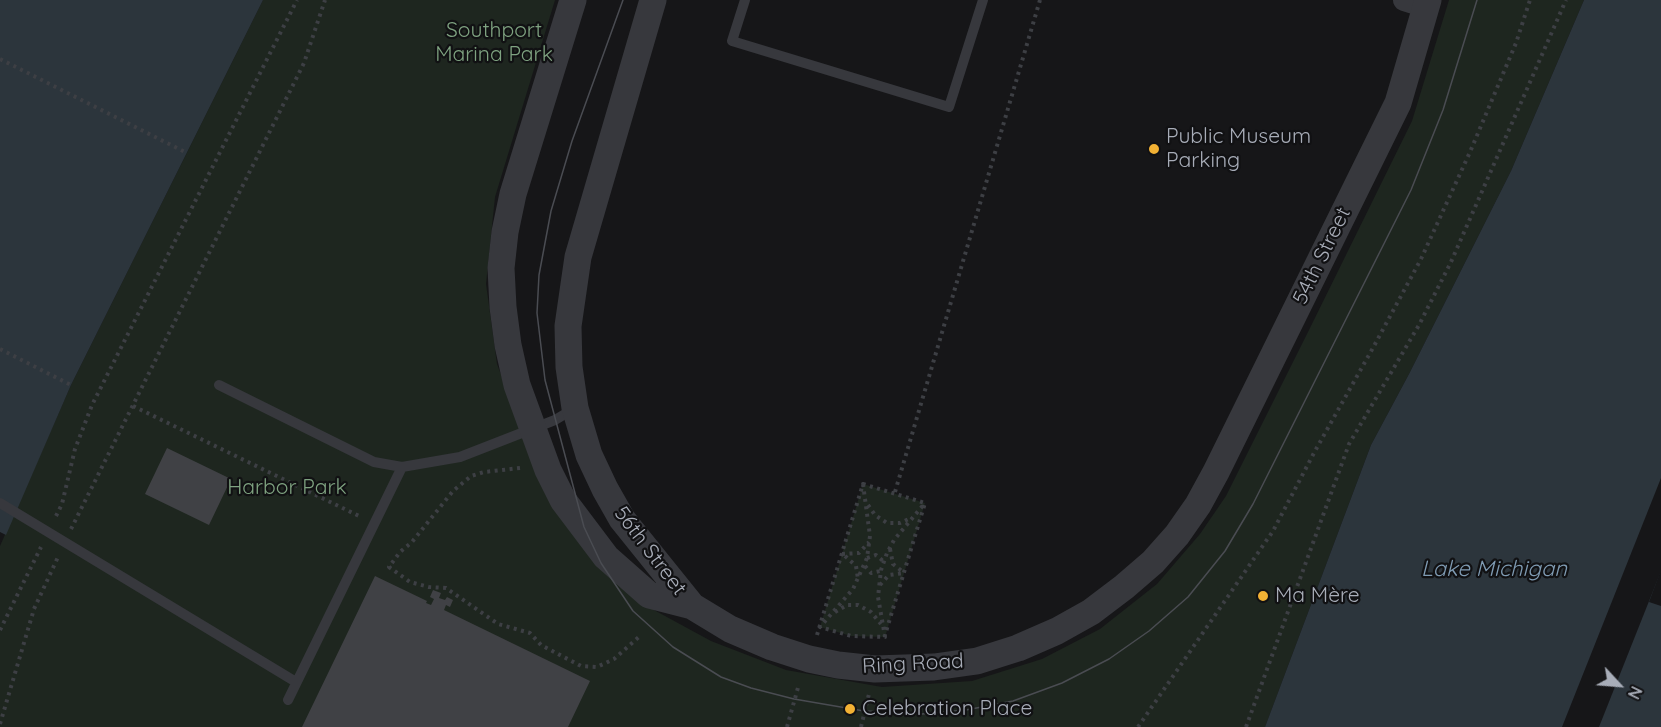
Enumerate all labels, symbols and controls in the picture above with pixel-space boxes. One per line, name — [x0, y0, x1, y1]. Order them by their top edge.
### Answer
park label: Southport Marina Park — [435, 18, 553, 68]
place label: Public Museum Parking — [1166, 124, 1311, 174]
marker: Public Museum Parking — [1147, 142, 1161, 156]
street label: 54th Street — [1288, 203, 1356, 309]
park label: Harbor Park — [227, 475, 347, 501]
street label: 56th Street — [608, 502, 692, 600]
water label: Lake Michigan — [1421, 556, 1567, 582]
place label: Ma Mère — [1275, 583, 1360, 609]
marker: Ma Mère — [1256, 589, 1270, 603]
street label: Ring Road — [862, 649, 964, 679]
north arrow — [1589, 655, 1649, 715]
text: N — [1624, 683, 1647, 703]
place label: Celebration Place — [862, 696, 1032, 722]
marker: Celebration Place — [843, 702, 857, 716]

